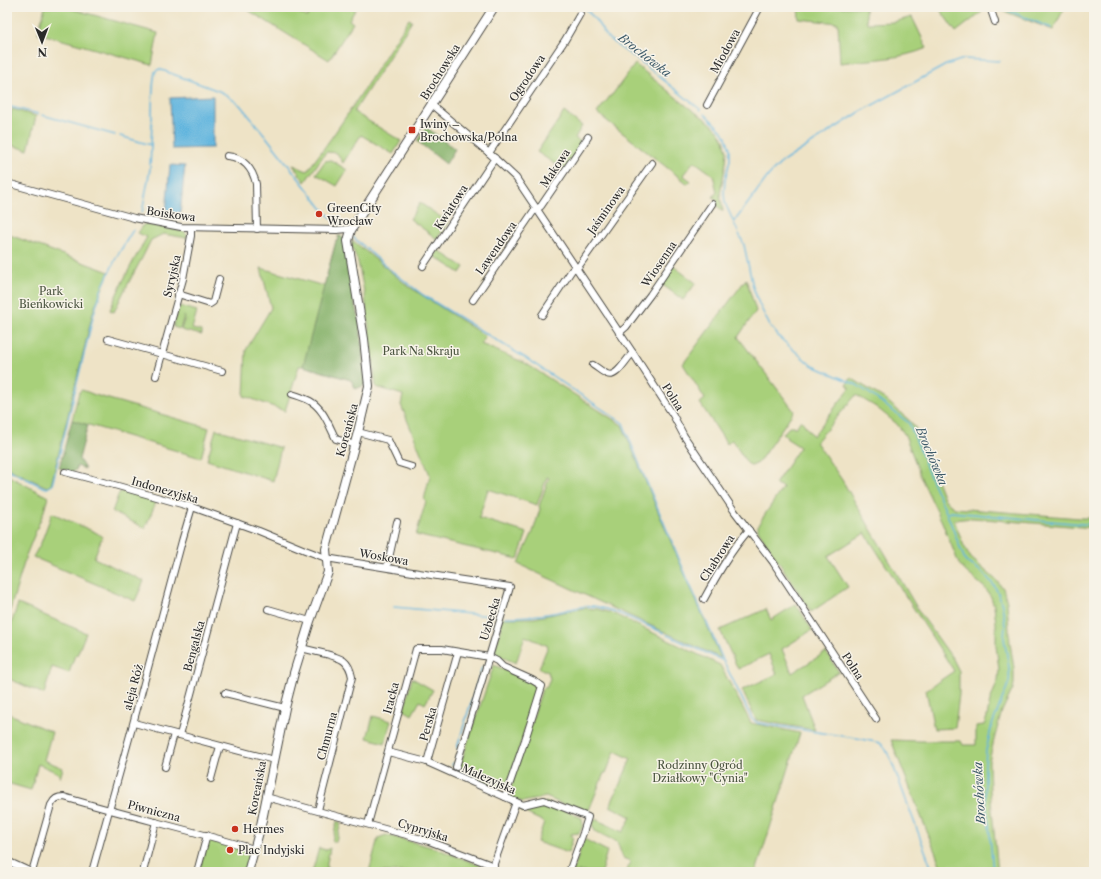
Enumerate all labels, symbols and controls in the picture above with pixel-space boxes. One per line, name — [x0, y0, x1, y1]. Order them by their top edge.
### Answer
north arrow — [22, 22, 62, 62]
street label: Miodowa — [707, 26, 743, 76]
water label: Brochówka — [615, 29, 674, 80]
street label: Brochowska — [417, 41, 463, 103]
text: N — [37, 45, 47, 59]
street label: Ogrodowa — [506, 52, 548, 104]
place label: Iwiny – Brochowska/Polna — [420, 117, 517, 144]
marker: Iwiny – Brochowska/Polna — [407, 125, 417, 135]
street label: Makowa — [537, 146, 573, 190]
street label: Kwiatowa — [431, 182, 471, 232]
street label: Jaśminowa — [583, 183, 628, 239]
place label: GreenCity Wrocław — [326, 201, 382, 228]
street label: Boiskowa — [146, 204, 197, 224]
marker: GreenCity Wrocław — [314, 209, 324, 219]
street label: Lawendowa — [472, 218, 520, 278]
street label: Wiosenna — [638, 238, 680, 291]
street label: Syryjska — [160, 253, 184, 299]
park label: Park Bieńkowicki — [19, 284, 84, 311]
park label: Park Na Skraju — [382, 344, 460, 358]
street label: Polna — [659, 381, 687, 413]
street label: Koreańska — [333, 402, 361, 458]
water label: Brochówka — [912, 423, 951, 488]
street label: Indonezyjska — [130, 474, 200, 506]
street label: Chabrowa — [697, 532, 737, 584]
street label: Woskowa — [357, 546, 410, 568]
street label: Uzbecka — [477, 596, 503, 642]
street label: Bengalska — [180, 619, 208, 673]
street label: Polna — [839, 650, 867, 682]
street label: aleja Róż — [120, 662, 146, 712]
street label: Iracka — [380, 680, 402, 715]
street label: Perska — [417, 705, 440, 743]
street label: Chmurna — [314, 710, 340, 762]
park label: Rodzinny Ogród Działkowy "Cynia" — [652, 758, 748, 785]
street label: Koreańska — [245, 760, 269, 816]
street label: Malezyjska — [460, 761, 518, 797]
water label: Brochówka — [970, 761, 988, 826]
street label: Piwniczna — [126, 797, 182, 825]
street label: Cypryjska — [396, 816, 450, 844]
place label: Hermes — [243, 822, 284, 836]
marker: Hermes — [230, 824, 240, 834]
place label: Plac Indyjski — [238, 843, 305, 857]
marker: Plac Indyjski — [225, 845, 235, 855]

